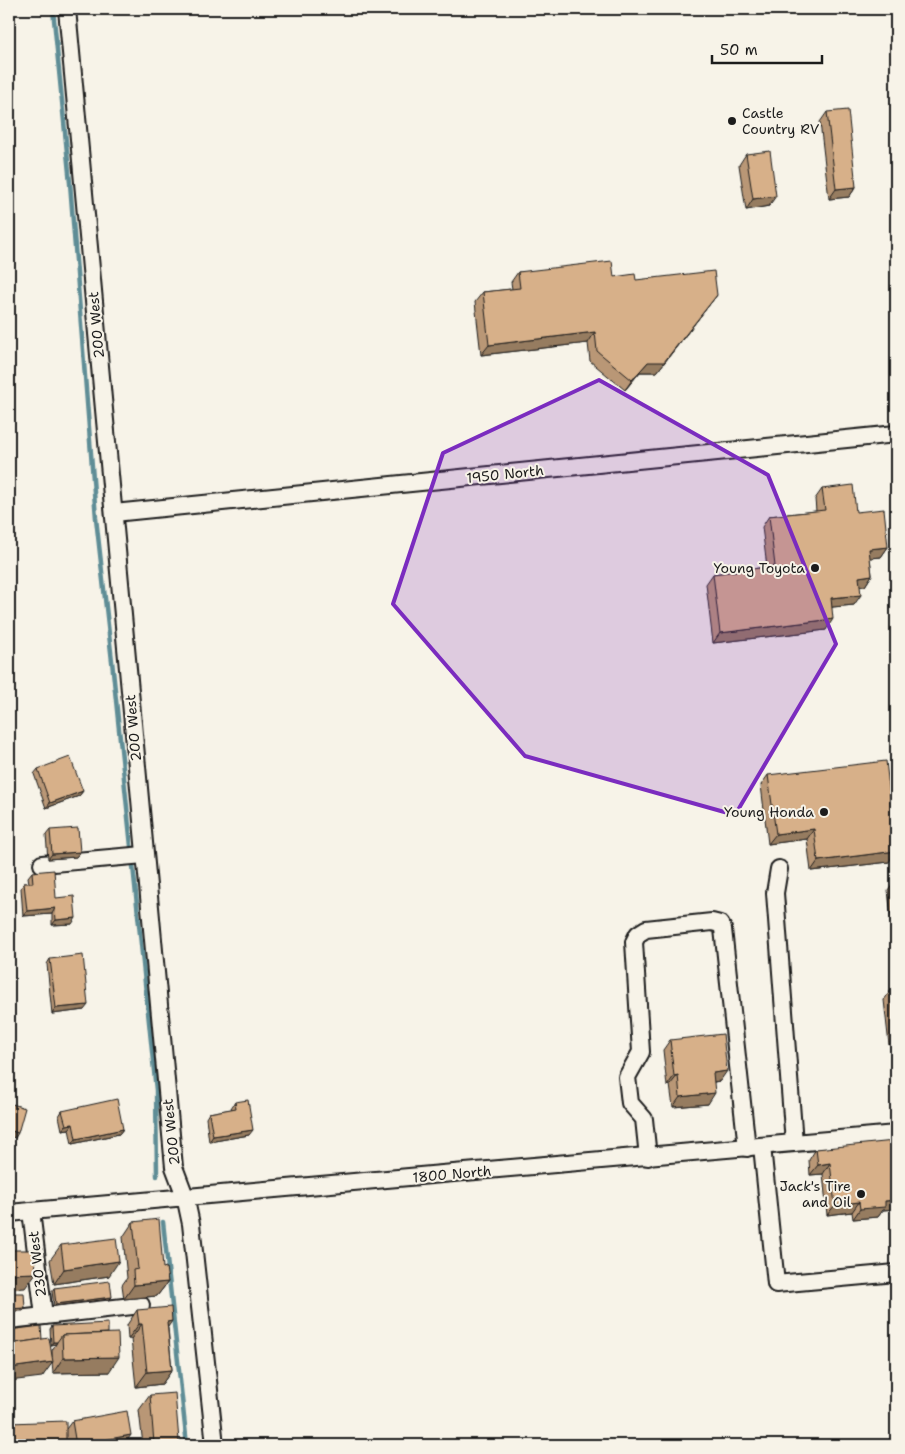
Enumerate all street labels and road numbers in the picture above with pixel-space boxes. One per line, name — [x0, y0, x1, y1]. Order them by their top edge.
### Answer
street label: 200 West — [84, 291, 108, 359]
street label: 1950 North — [465, 461, 545, 487]
street label: 200 West — [121, 694, 145, 762]
street label: 200 West — [159, 1098, 183, 1166]
street label: 1800 North — [412, 1162, 492, 1186]
street label: 230 West — [24, 1230, 50, 1298]

